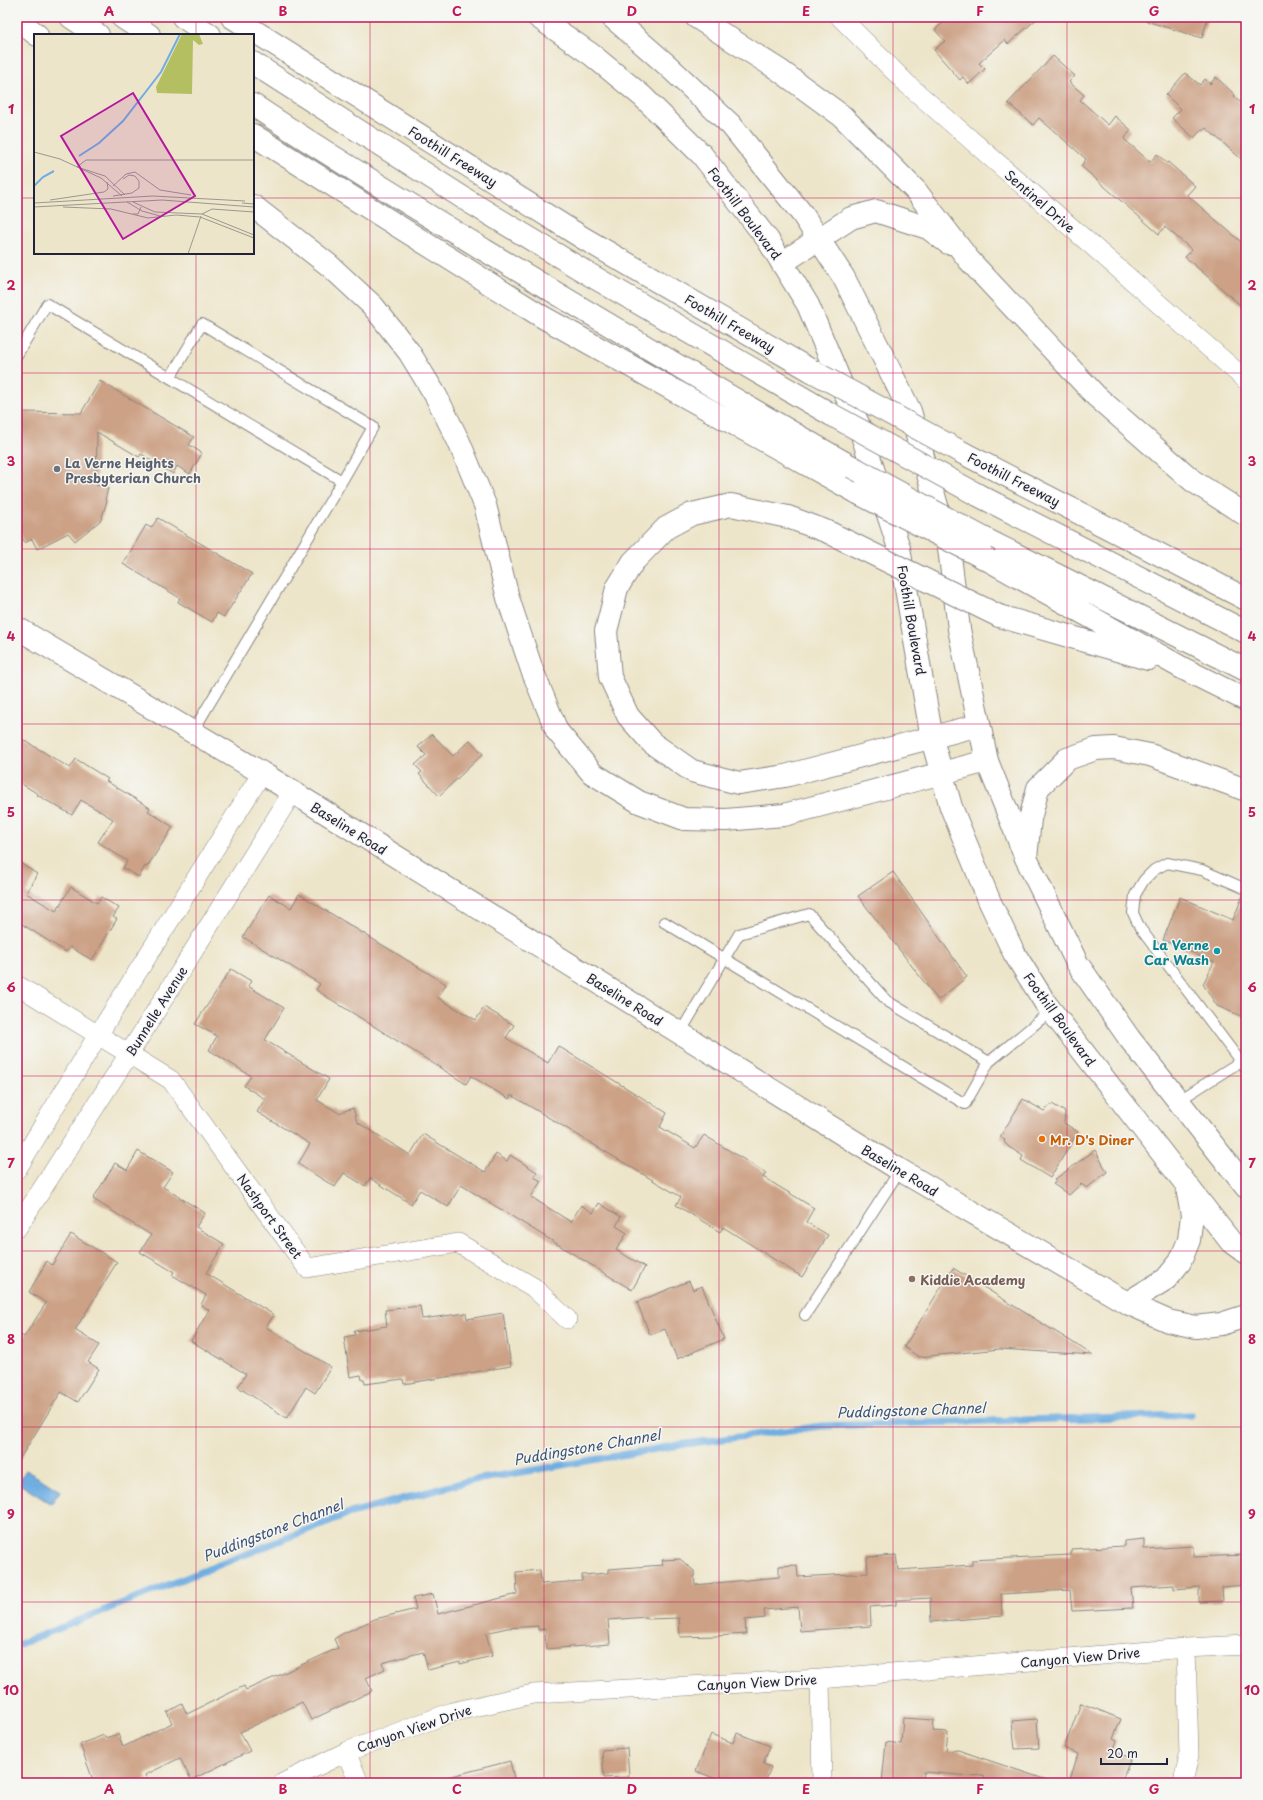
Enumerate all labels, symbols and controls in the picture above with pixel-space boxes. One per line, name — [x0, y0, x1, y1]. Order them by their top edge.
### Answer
text: A — [104, 1, 114, 20]
text: B — [279, 1, 288, 20]
text: C — [452, 1, 462, 20]
text: D — [627, 1, 637, 20]
text: E — [802, 1, 810, 20]
text: F — [976, 1, 984, 20]
text: G — [1149, 1, 1159, 20]
inset map — [34, 34, 254, 254]
text: 1 — [8, 99, 14, 118]
text: 1 — [1249, 99, 1255, 118]
street label: Foothill Freeway — [405, 121, 501, 191]
street label: Foothill Boulevard — [704, 163, 786, 263]
street label: Sentinel Drive — [1001, 165, 1079, 237]
text: 2 — [6, 275, 16, 294]
text: 2 — [1247, 275, 1257, 294]
street label: Foothill Freeway — [681, 289, 779, 357]
street label: Foothill Freeway — [964, 447, 1064, 511]
text: 3 — [7, 451, 16, 470]
text: 3 — [1248, 451, 1257, 470]
place label: La Verne Heights Presbyterian Church — [65, 453, 201, 487]
marker: La Verne Heights Presbyterian Church — [52, 464, 62, 474]
street label: Foothill Boulevard — [893, 563, 931, 677]
text: 4 — [7, 626, 16, 645]
text: 4 — [1248, 626, 1257, 645]
street label: Baseline Road — [307, 797, 391, 859]
text: 5 — [7, 802, 15, 821]
text: 5 — [1248, 802, 1256, 821]
place label: La Verne Car Wash — [1144, 935, 1210, 969]
marker: La Verne Car Wash — [1212, 946, 1222, 956]
street label: Bunnelle Avenue — [121, 962, 191, 1060]
street label: Baseline Road — [583, 968, 667, 1030]
street label: Foothill Boulevard — [1020, 968, 1101, 1070]
text: 6 — [6, 977, 16, 996]
text: 6 — [1247, 977, 1257, 996]
place label: Mr. D's Diner — [1050, 1130, 1135, 1149]
marker: Mr. D's Diner — [1037, 1134, 1047, 1144]
street label: Baseline Road — [858, 1140, 942, 1200]
text: 7 — [7, 1153, 15, 1172]
text: 7 — [1248, 1153, 1256, 1172]
street label: Nashport Street — [233, 1170, 307, 1262]
place label: Kiddie Academy — [920, 1270, 1025, 1289]
marker: Kiddie Academy — [907, 1274, 917, 1284]
text: 8 — [7, 1329, 15, 1348]
text: 8 — [1248, 1329, 1256, 1348]
water label: Puddingstone Channel — [836, 1397, 988, 1423]
water label: Puddingstone Channel — [512, 1423, 664, 1470]
water label: Puddingstone Channel — [200, 1493, 348, 1566]
text: 9 — [7, 1504, 15, 1523]
text: 9 — [1248, 1504, 1256, 1523]
street label: Canyon View Drive — [1019, 1642, 1141, 1672]
street label: Canyon View Drive — [697, 1669, 818, 1695]
text: 10 — [3, 1680, 19, 1699]
text: 10 — [1244, 1680, 1260, 1699]
street label: Canyon View Drive — [354, 1699, 474, 1757]
scale bar — [1101, 1740, 1167, 1766]
text: 20 m — [1107, 1744, 1138, 1762]
text: A — [104, 1779, 114, 1798]
text: B — [279, 1779, 288, 1798]
text: C — [452, 1779, 462, 1798]
text: D — [627, 1779, 637, 1798]
text: E — [802, 1779, 810, 1798]
text: F — [976, 1779, 984, 1798]
text: G — [1149, 1779, 1159, 1798]

